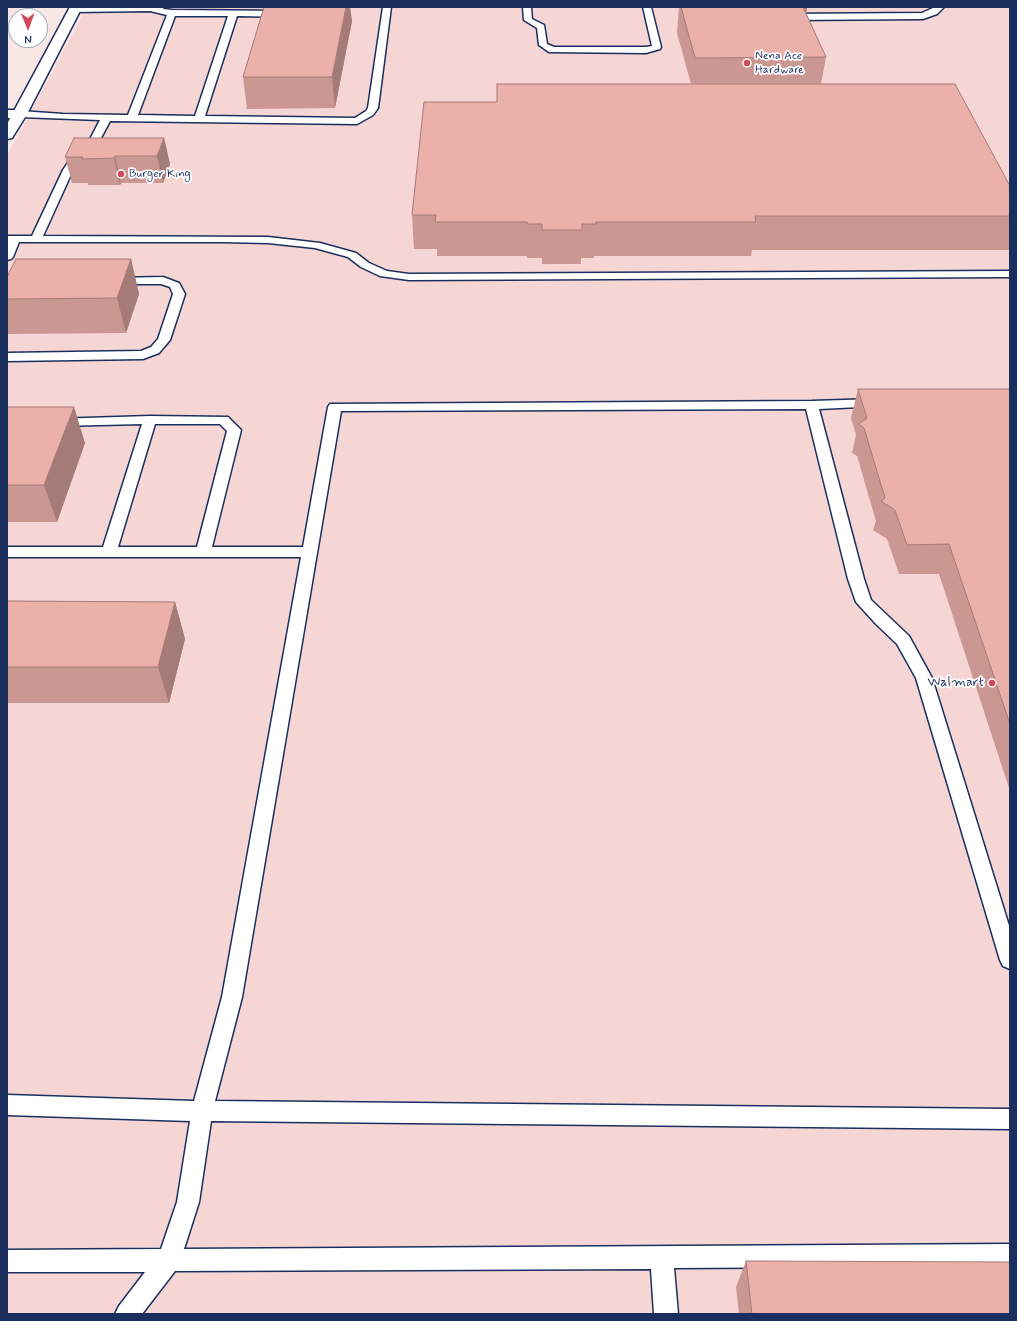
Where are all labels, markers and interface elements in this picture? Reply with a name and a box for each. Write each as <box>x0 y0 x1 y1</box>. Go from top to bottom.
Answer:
north arrow <box>8 8 48 48</box>
text: N <box>24 32 32 46</box>
place label: Nena Ace Hardware <box>755 49 804 77</box>
marker: Nena Ace Hardware <box>742 58 752 68</box>
place label: Burger King <box>129 167 191 181</box>
marker: Burger King <box>116 169 126 179</box>
place label: Walmart <box>928 675 984 691</box>
marker: Walmart <box>987 678 997 688</box>

